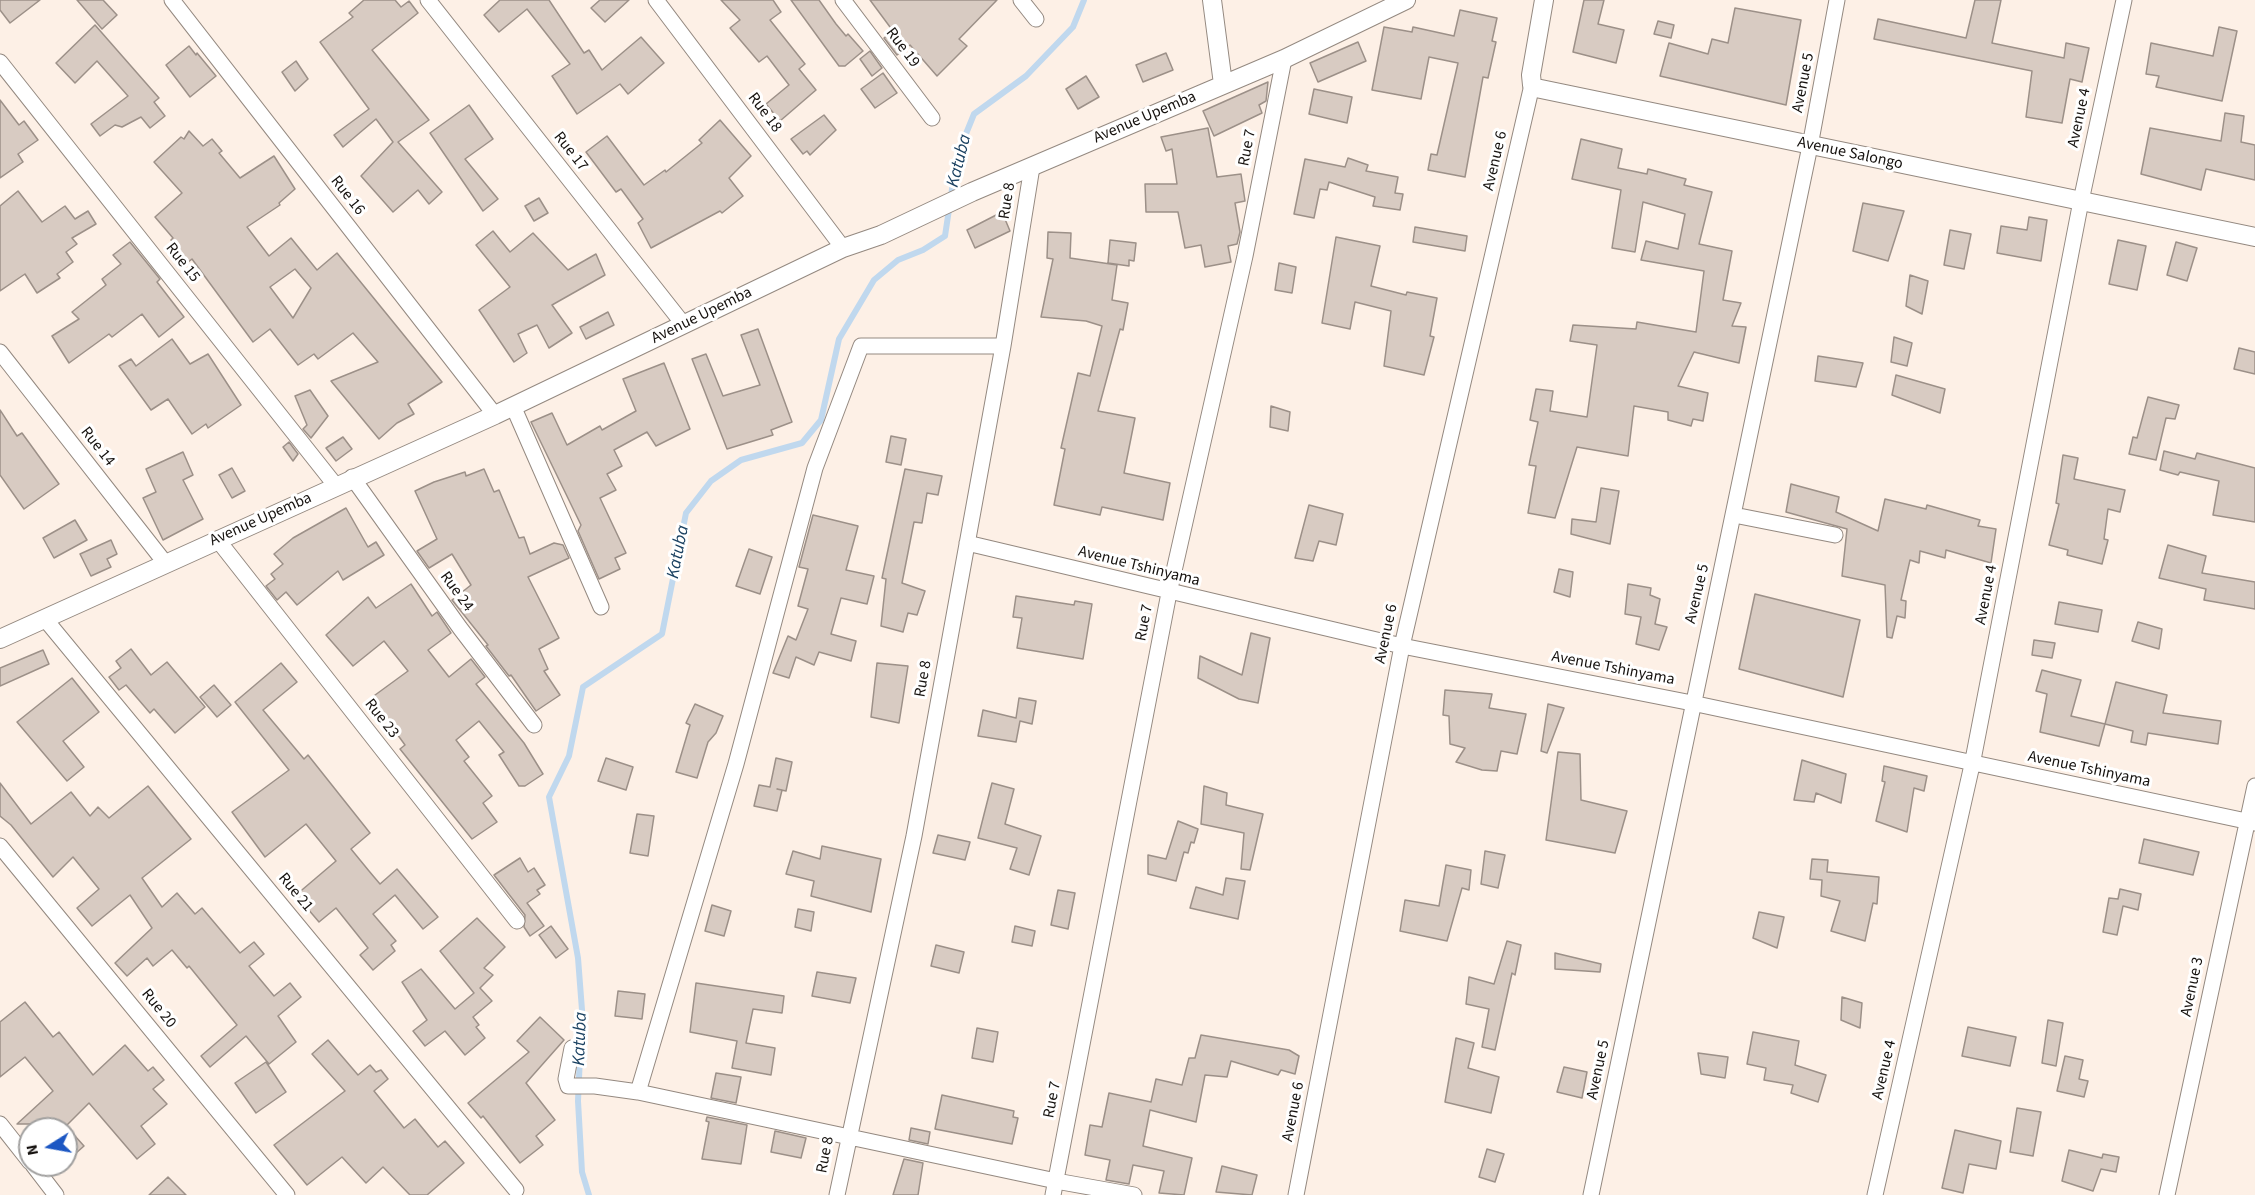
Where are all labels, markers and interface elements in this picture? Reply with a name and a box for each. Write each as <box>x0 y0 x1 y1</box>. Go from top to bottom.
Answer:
street label: Rue 19 <box>881 24 923 72</box>
street label: Avenue 5 <box>1789 51 1819 115</box>
street label: Avenue 4 <box>2064 86 2096 150</box>
street label: Avenue Upemba <box>1091 88 1199 148</box>
street label: Rue 18 <box>743 89 785 137</box>
street label: Rue 17 <box>549 128 591 176</box>
street label: Rue 7 <box>1235 128 1261 168</box>
street label: Avenue 6 <box>1480 129 1512 193</box>
water label: Katuba <box>943 132 977 190</box>
street label: Avenue Salongo <box>1796 133 1904 175</box>
street label: Rue 16 <box>326 172 368 220</box>
street label: Rue 8 <box>996 181 1020 221</box>
street label: Rue 15 <box>161 239 203 287</box>
street label: Avenue Upemba <box>649 283 755 349</box>
street label: Rue 14 <box>76 423 118 471</box>
street label: Avenue Upemba <box>207 489 315 551</box>
water label: Katuba <box>663 524 695 580</box>
street label: Avenue Tshinyama <box>1076 543 1202 591</box>
street label: Avenue 5 <box>1682 562 1714 626</box>
street label: Avenue 4 <box>1972 563 2002 627</box>
street label: Rue 24 <box>435 568 477 616</box>
street label: Avenue 6 <box>1371 602 1403 666</box>
street label: Rue 7 <box>1132 603 1158 643</box>
street label: Avenue Tshinyama <box>1550 648 1676 690</box>
street label: Rue 8 <box>911 659 937 699</box>
street label: Rue 23 <box>360 695 402 743</box>
street label: Avenue Tshinyama <box>2026 748 2152 792</box>
street label: Rue 21 <box>273 870 317 916</box>
street label: Avenue 3 <box>2177 955 2209 1019</box>
street label: Rue 20 <box>136 986 180 1032</box>
water label: Katuba <box>569 1012 593 1066</box>
street label: Avenue 5 <box>1583 1038 1615 1102</box>
street label: Avenue 4 <box>1869 1038 1901 1102</box>
street label: Rue 7 <box>1040 1080 1066 1120</box>
street label: Avenue 6 <box>1279 1080 1309 1144</box>
north arrow <box>18 1117 78 1177</box>
street label: Rue 8 <box>813 1135 839 1175</box>
text: N <box>20 1143 44 1157</box>

